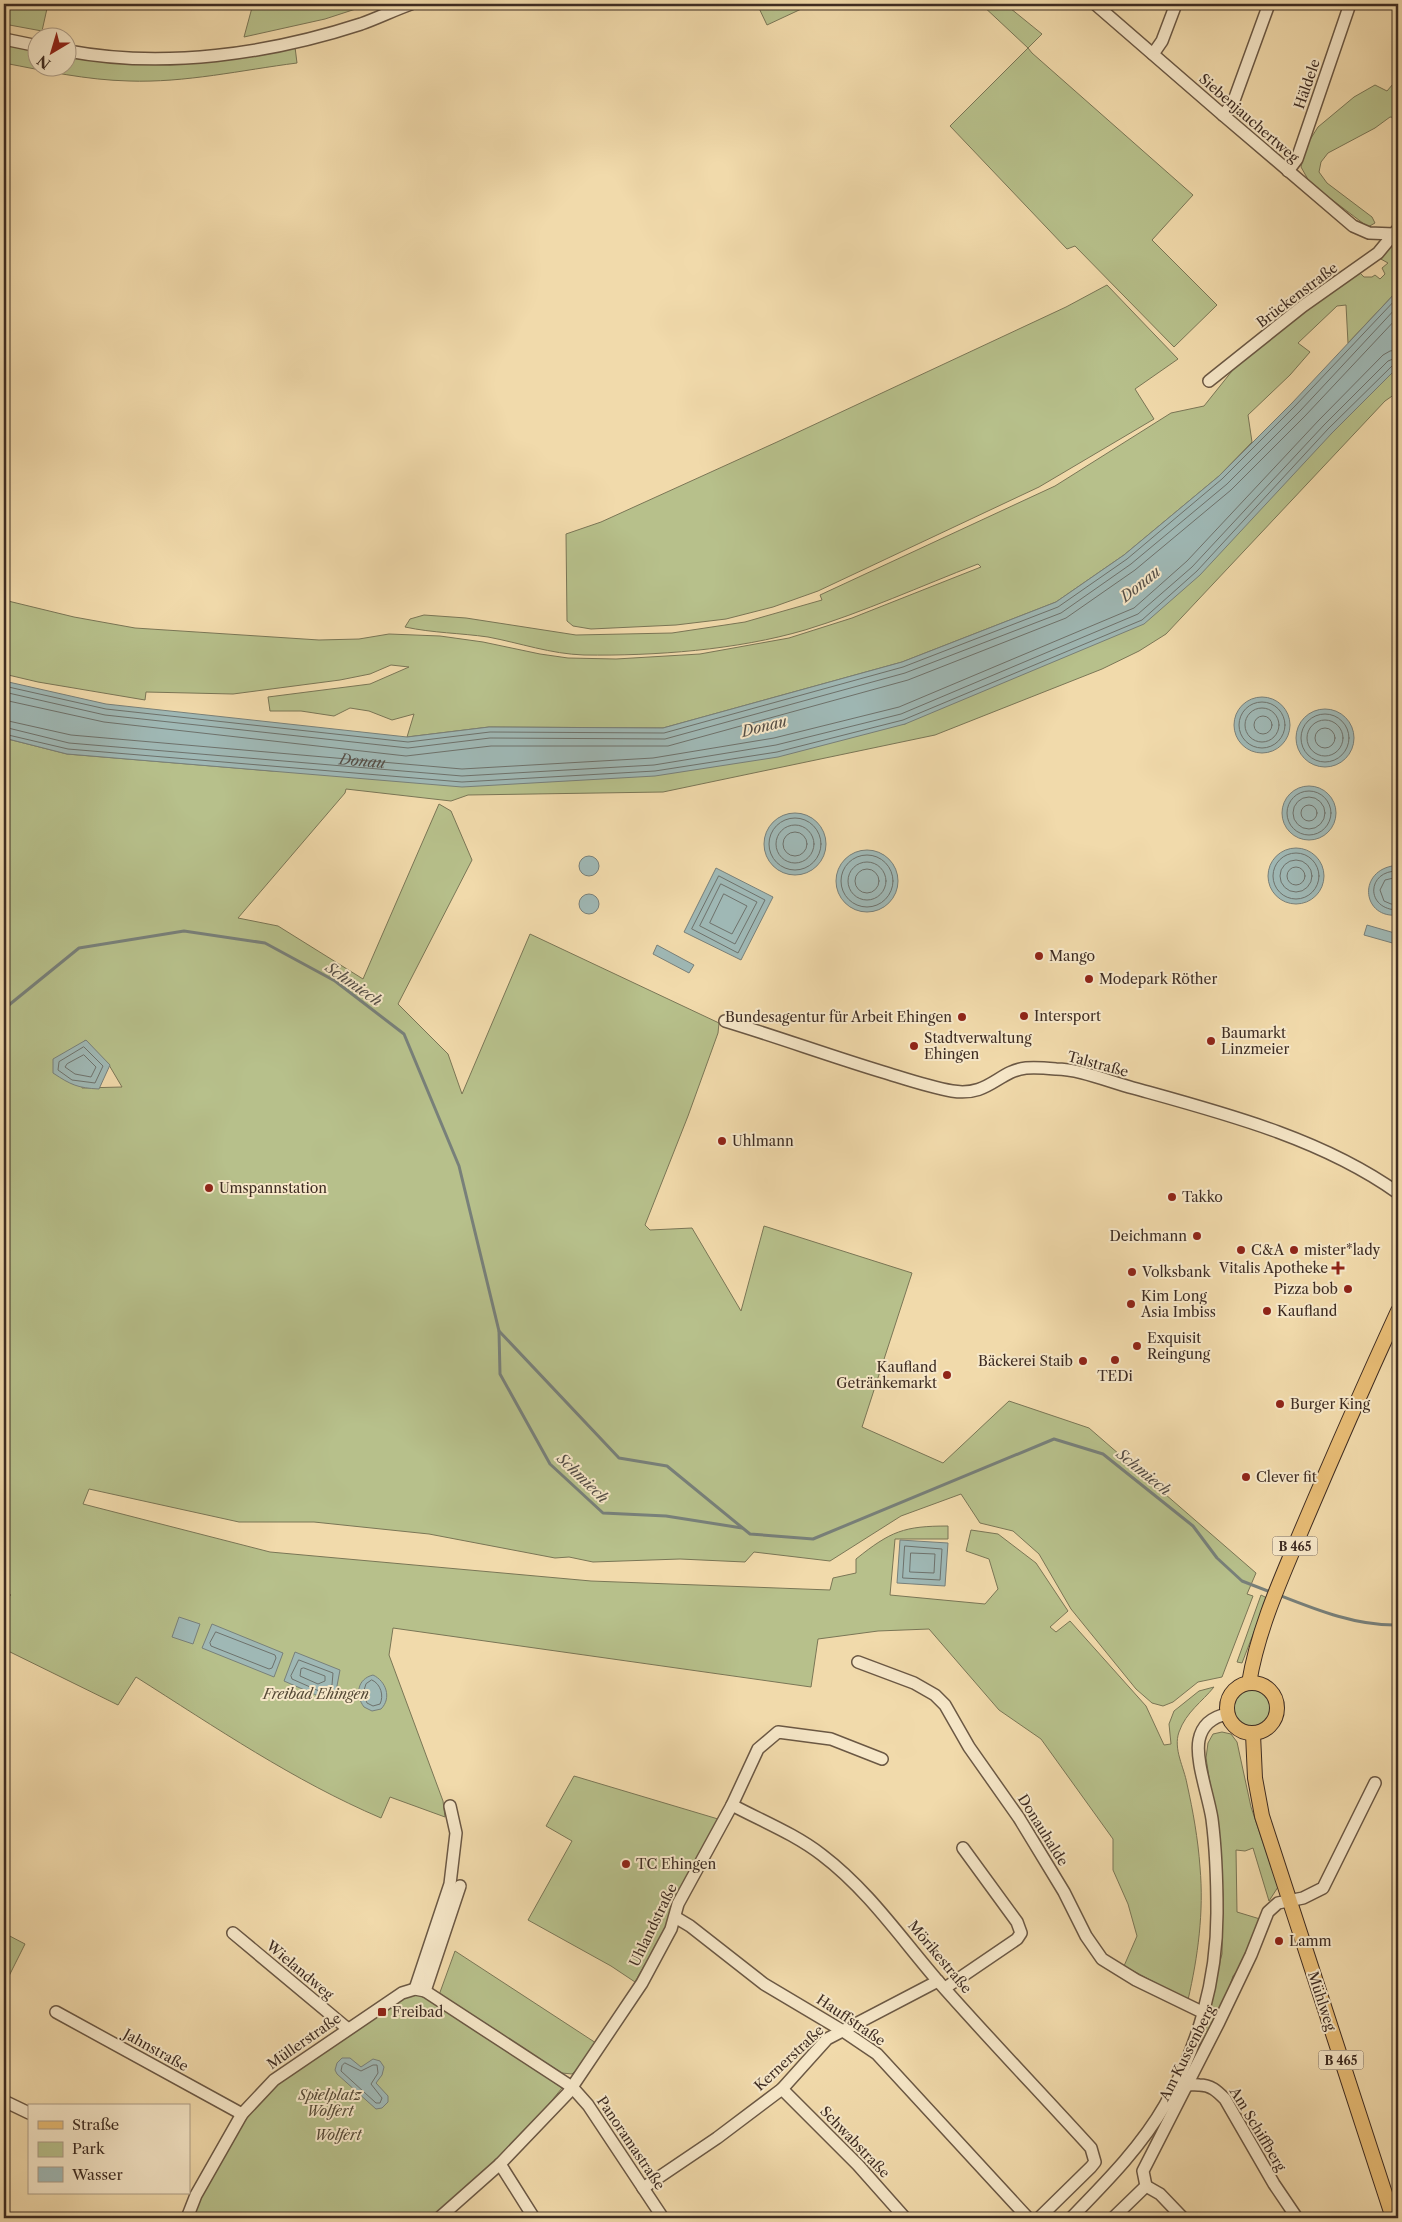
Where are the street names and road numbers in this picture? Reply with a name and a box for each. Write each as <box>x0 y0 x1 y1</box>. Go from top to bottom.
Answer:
street label: Häldele <box>1290 56 1324 111</box>
street label: Siebenjauchertweg <box>1195 70 1303 167</box>
street label: Brückenstraße <box>1253 258 1341 331</box>
street label: Talstraße <box>1066 1047 1131 1081</box>
road number: B 465 <box>1272 1536 1318 1555</box>
street label: Donauhalde <box>1014 1791 1072 1869</box>
street label: Uhlandstraße <box>625 1880 681 1969</box>
street label: Mörikestraße <box>904 1917 976 1997</box>
street label: Wielandweg <box>262 1936 338 2004</box>
street label: Mühlweg <box>1304 1969 1340 2034</box>
street label: Hauffstraße <box>813 1990 889 2050</box>
street label: Am Kussenberg <box>1155 2002 1219 2105</box>
street label: Müllerstraße <box>264 2009 345 2073</box>
street label: Kernerstraße <box>750 2021 828 2095</box>
street label: Jahnstraße <box>119 2024 192 2075</box>
road number: B 465 <box>1318 2050 1364 2070</box>
street label: Am Schiffberg <box>1225 2083 1290 2175</box>
street label: Panoramastraße <box>593 2093 669 2193</box>
street label: Schwabstraße <box>816 2102 894 2182</box>

